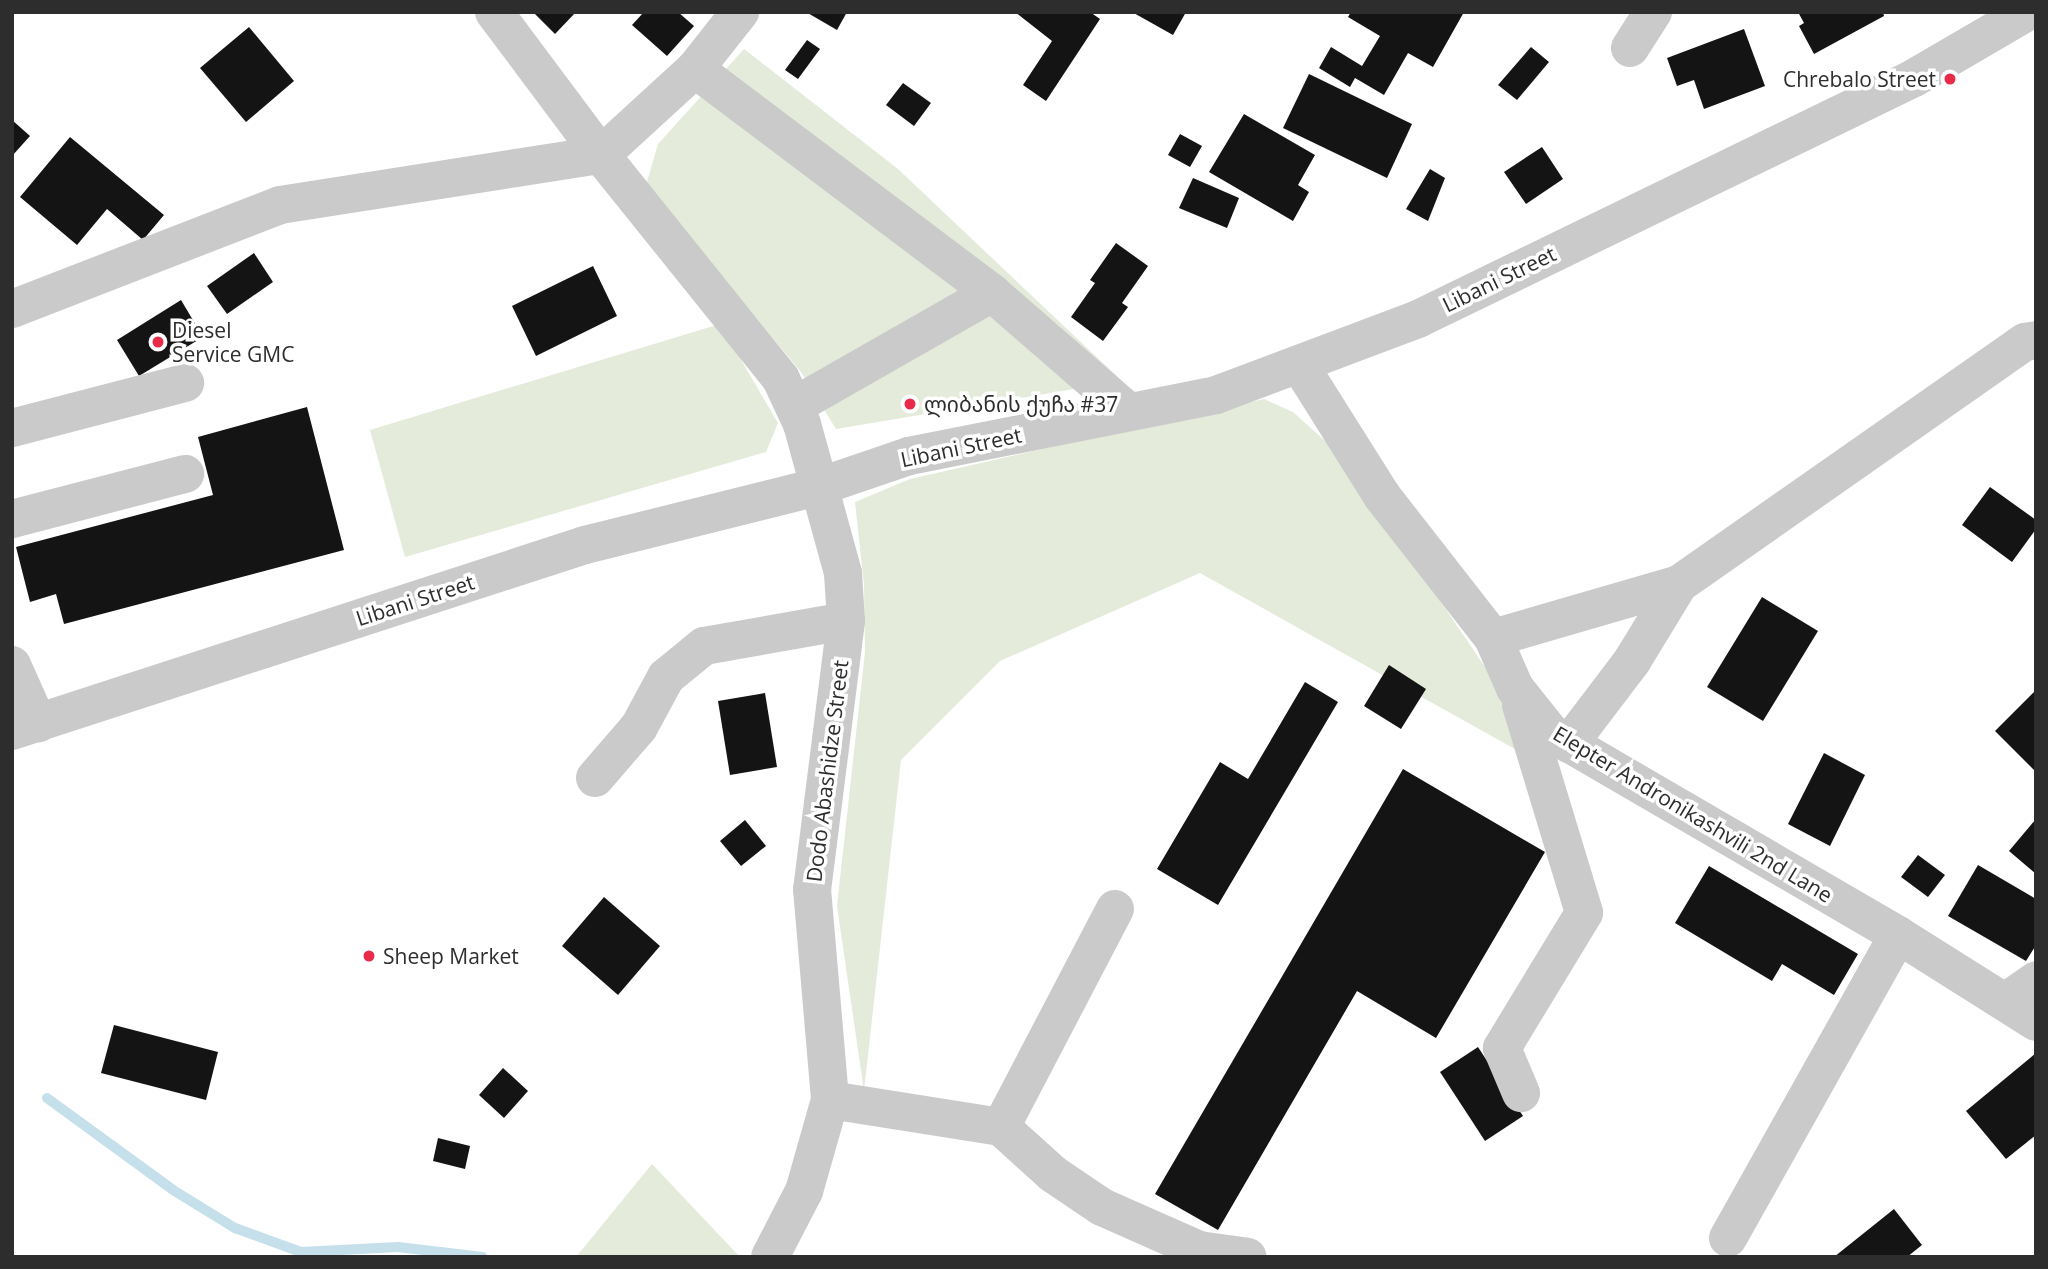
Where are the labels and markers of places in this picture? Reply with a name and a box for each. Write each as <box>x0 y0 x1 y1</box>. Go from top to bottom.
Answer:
place label: Chrebalo Street <box>1783 66 1936 92</box>
marker: Chrebalo Street <box>1942 71 1958 87</box>
place label: Diesel Service GMC <box>172 317 294 367</box>
marker: Diesel Service GMC <box>150 334 166 350</box>
place label: ლიბანის ქუჩა #37 <box>924 391 1118 417</box>
marker: ლიბანის ქუჩა #37 <box>902 396 918 412</box>
place label: Sheep Market <box>383 943 519 969</box>
marker: Sheep Market <box>361 948 377 964</box>

